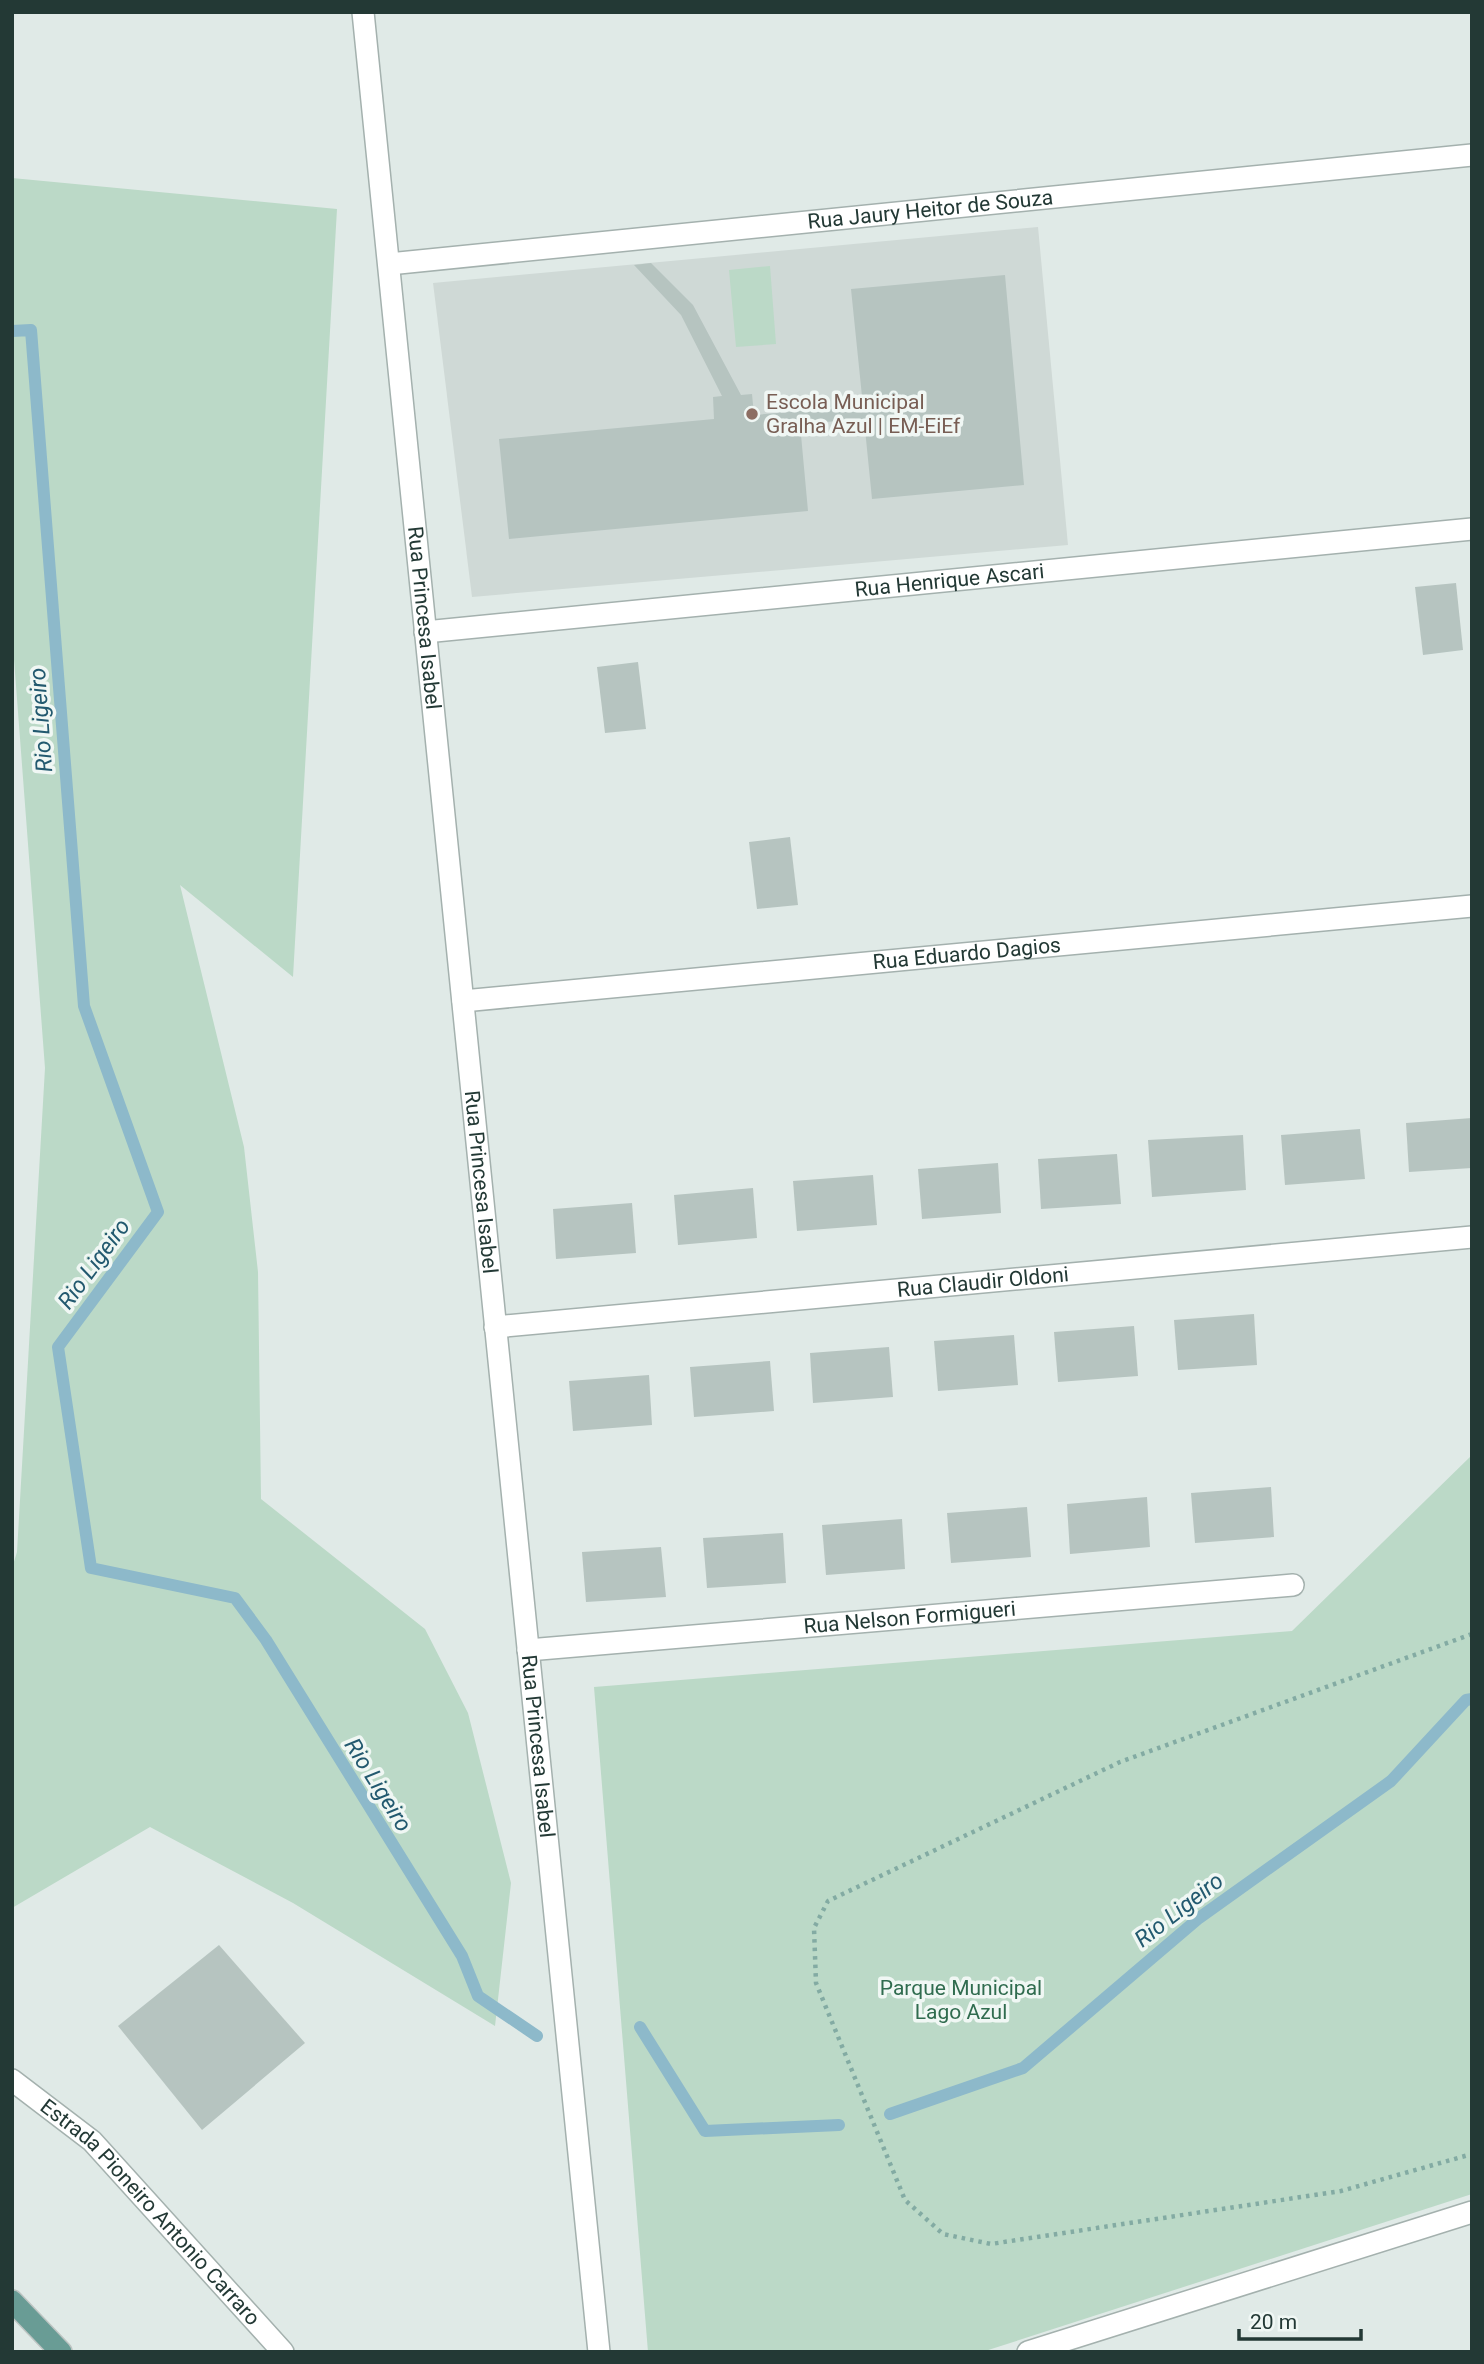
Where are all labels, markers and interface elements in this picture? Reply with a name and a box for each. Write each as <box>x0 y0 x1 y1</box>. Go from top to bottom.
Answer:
street label: Rua Jaury Heitor de Souza <box>806 185 1054 234</box>
place label: Escola Municipal Gralha Azul | EM-EiEf <box>766 390 961 438</box>
marker: Escola Municipal Gralha Azul | EM-EiEf <box>744 406 760 422</box>
street label: Rua Princesa Isabel <box>403 525 445 711</box>
street label: Rua Henrique Ascari <box>854 559 1045 602</box>
water label: Rio Ligeiro <box>24 667 58 773</box>
street label: Rua Eduardo Dagios <box>872 933 1062 974</box>
street label: Rua Princesa Isabel <box>460 1089 502 1275</box>
water label: Rio Ligeiro <box>52 1214 136 1314</box>
street label: Rua Claudir Oldoni <box>896 1262 1070 1302</box>
street label: Rua Nelson Formigueri <box>803 1597 1017 1639</box>
street label: Rua Princesa Isabel <box>517 1653 559 1839</box>
water label: Rio Ligeiro <box>339 1733 417 1837</box>
water label: Rio Ligeiro <box>1129 1867 1229 1953</box>
park label: Parque Municipal Lago Azul <box>880 1976 1042 2024</box>
street label: Estrada Pioneiro Antonio Carraro <box>36 2094 265 2330</box>
scale bar <box>1239 2298 1362 2342</box>
text: 20 m <box>1250 2310 1297 2334</box>

